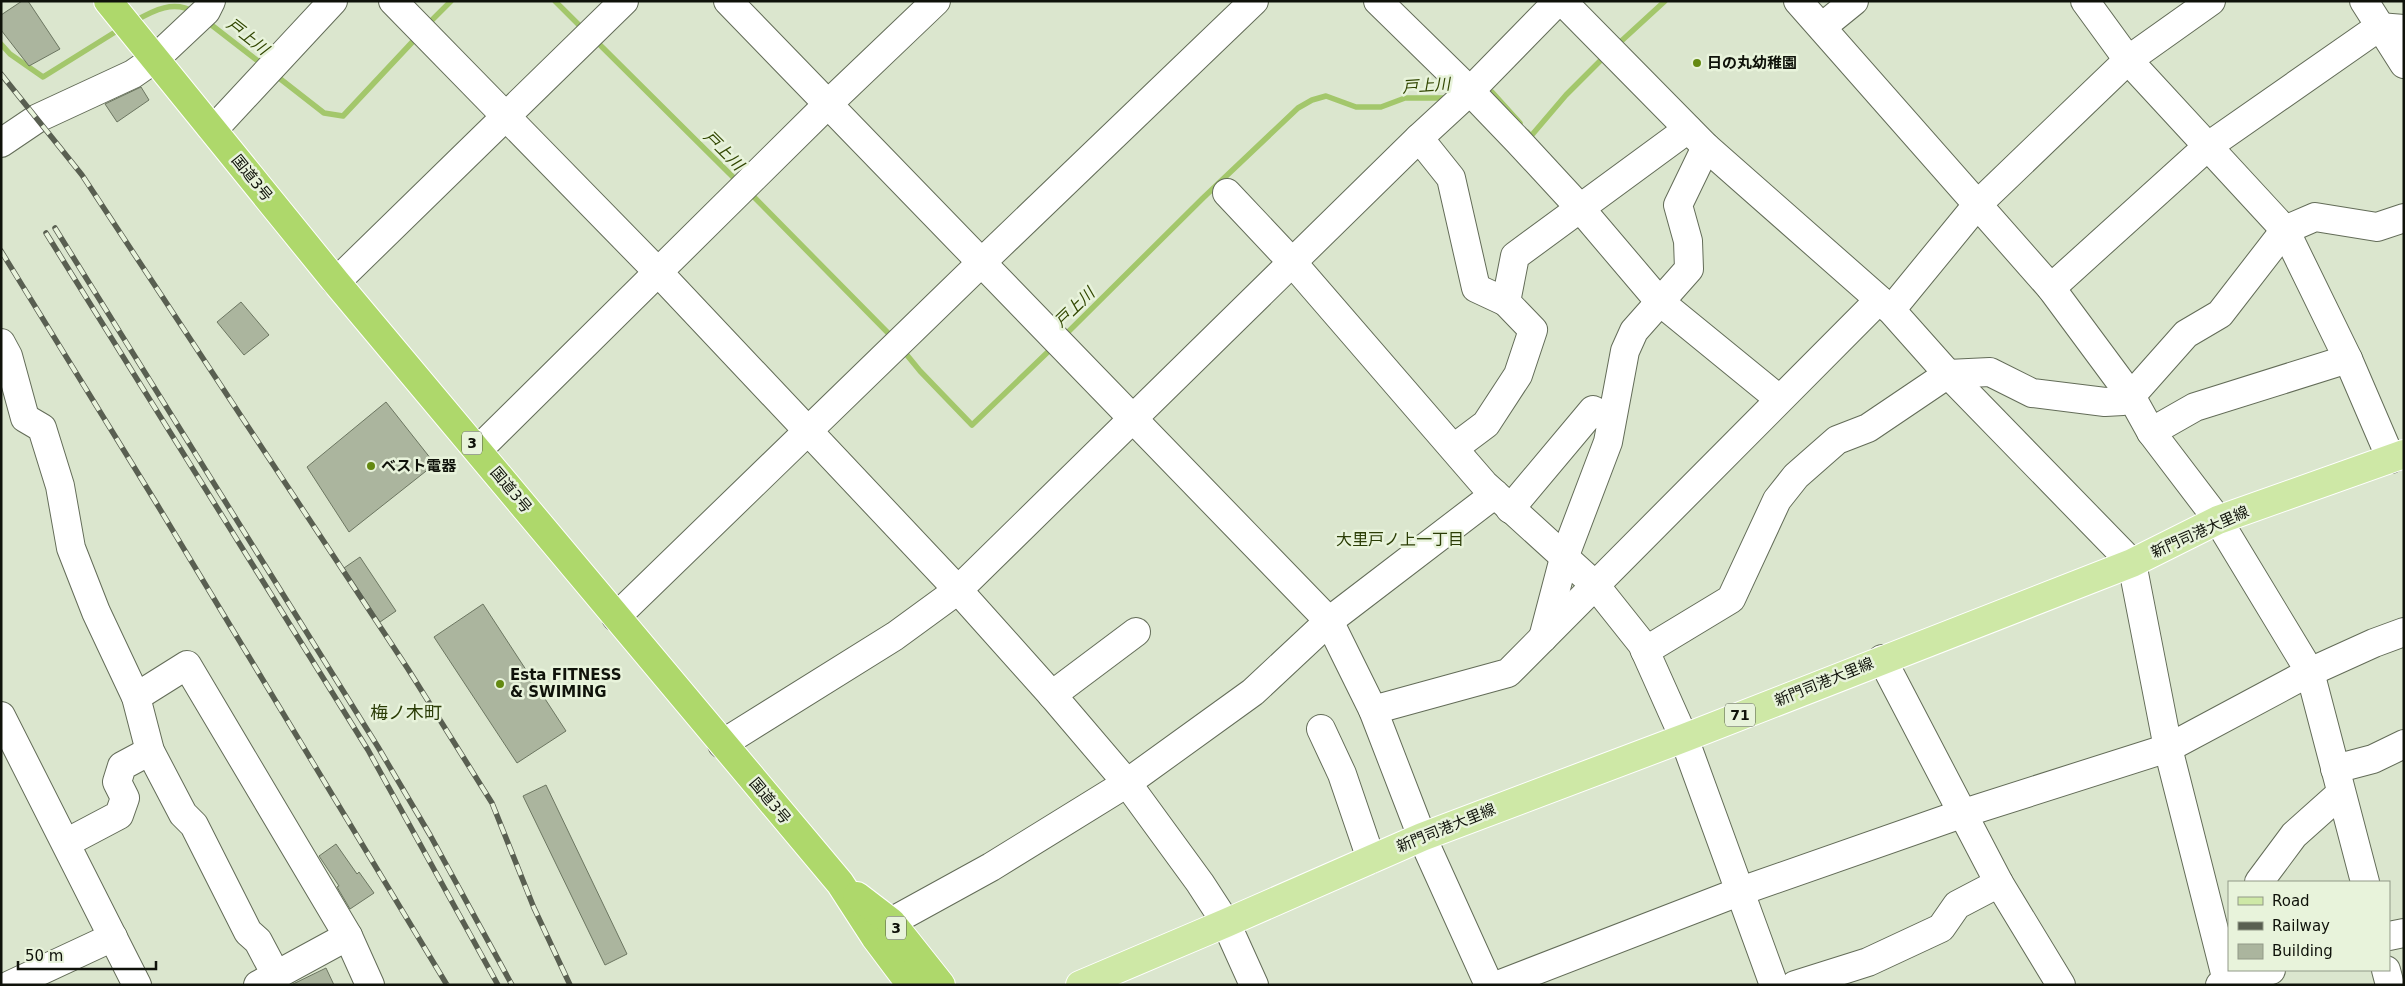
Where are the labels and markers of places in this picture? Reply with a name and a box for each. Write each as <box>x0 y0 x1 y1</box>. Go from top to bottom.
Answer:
place label: 日の丸幼稚園 <box>1707 54 1797 72</box>
marker: 日の丸幼稚園 <box>1691 57 1703 69</box>
place label: ベスト電器 <box>381 457 457 475</box>
marker: ベスト電器 <box>365 460 377 472</box>
place label: Esta FITNESS & SWIMING <box>510 666 621 701</box>
marker: Esta FITNESS & SWIMING <box>494 678 506 690</box>

